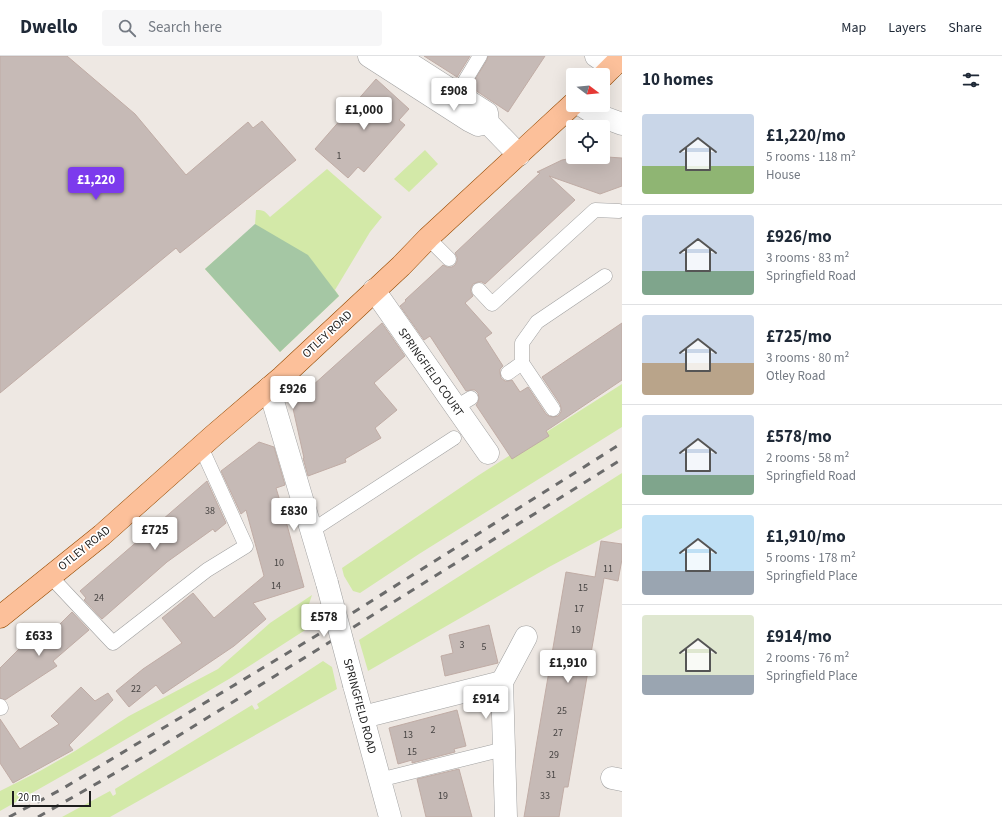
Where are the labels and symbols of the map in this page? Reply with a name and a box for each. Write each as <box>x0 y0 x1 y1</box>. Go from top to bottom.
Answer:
north arrow <box>566 68 610 112</box>
pin: £908 <box>430 78 478 112</box>
pin: £1,000 <box>331 97 397 131</box>
house number: 1 <box>337 149 342 163</box>
pin: £1,220 <box>63 167 129 201</box>
street label: OTLEY ROAD <box>299 307 356 362</box>
street label: SPRINGFIELD COURT <box>394 325 468 421</box>
pin: £926 <box>269 376 317 410</box>
pin: £830 <box>270 498 318 532</box>
house number: 38 <box>205 504 215 518</box>
pin: £725 <box>131 517 179 551</box>
street label: OTLEY ROAD <box>54 522 114 575</box>
house number: 10 <box>274 556 284 570</box>
house number: 11 <box>603 562 613 576</box>
house number: 14 <box>271 579 281 593</box>
house number: 15 <box>578 581 588 595</box>
house number: 24 <box>94 591 104 605</box>
house number: 17 <box>574 602 584 616</box>
pin: £578 <box>300 604 348 638</box>
pin: £633 <box>15 623 63 657</box>
house number: 19 <box>571 623 581 637</box>
house number: 3 <box>460 638 465 652</box>
house number: 5 <box>482 640 487 654</box>
pin: £1,910 <box>535 650 601 684</box>
street label: SPRINGFIELD ROAD <box>339 657 380 756</box>
house number: 22 <box>131 682 141 696</box>
pin: £914 <box>462 686 510 720</box>
house number: 25 <box>557 704 567 718</box>
house number: 2 <box>431 723 436 737</box>
house number: 27 <box>553 726 563 740</box>
house number: 13 <box>403 728 413 742</box>
house number: 15 <box>407 745 417 759</box>
house number: 29 <box>549 748 559 762</box>
house number: 31 <box>546 768 556 782</box>
scale bar <box>12 789 91 808</box>
house number: 19 <box>438 789 448 803</box>
house number: 33 <box>540 789 550 803</box>

